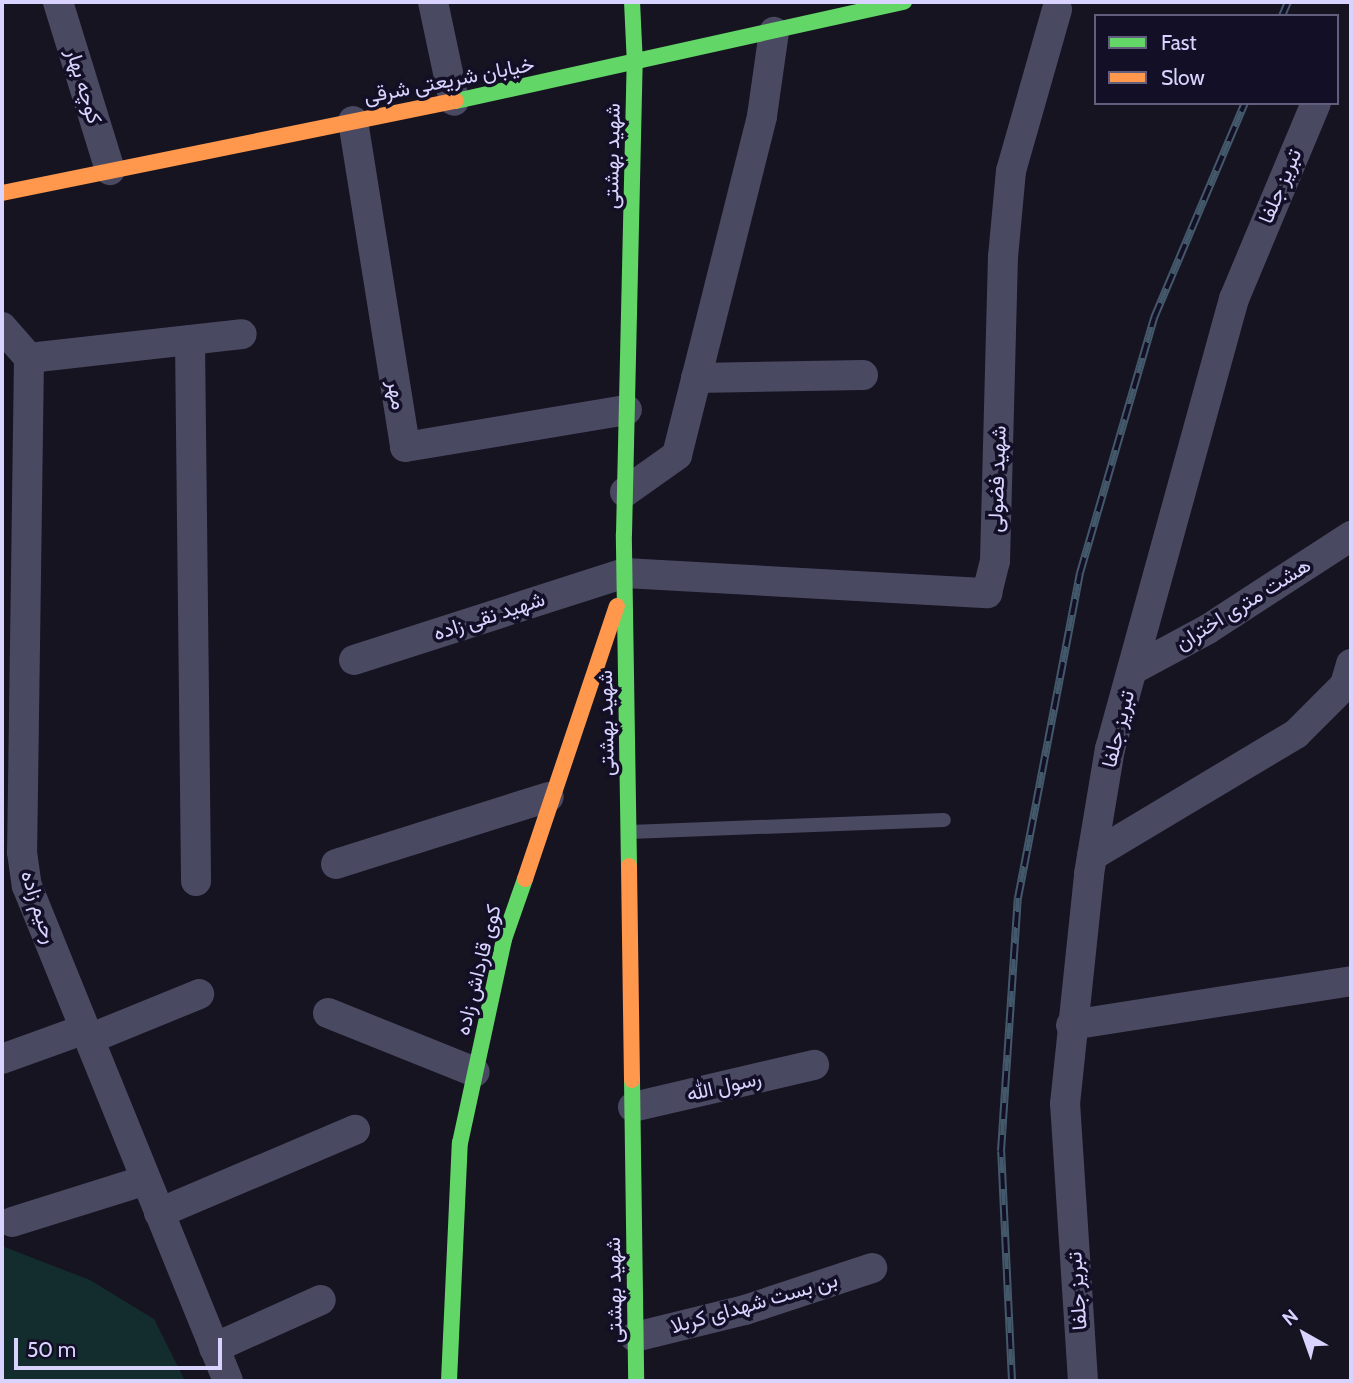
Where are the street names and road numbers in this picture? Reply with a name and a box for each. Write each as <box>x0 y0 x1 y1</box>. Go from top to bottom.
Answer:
street label: کوچه بهار <box>61 45 107 127</box>
street label: خیابان شریعتی شرقی <box>361 51 537 109</box>
street label: شهید بهشتی <box>598 103 626 209</box>
street label: تبریز جلفا <box>1253 145 1307 227</box>
street label: مهر <box>382 378 412 412</box>
street label: شهید فضولی <box>983 425 1011 533</box>
street label: هشت متری اختران <box>1171 552 1315 656</box>
street label: شهید نقی زاده <box>430 586 548 646</box>
street label: شهید بهشتی <box>592 670 620 776</box>
street label: تبریز جلفا <box>1096 688 1140 770</box>
street label: رحیم زاده <box>15 867 63 947</box>
street label: کوی قارداش زاده <box>450 902 506 1038</box>
street label: رسول الله <box>684 1065 764 1107</box>
street label: شهید بهشتی <box>600 1237 628 1343</box>
street label: تبریز جلفا <box>1062 1251 1092 1331</box>
street label: بن بست شهدای کربلا <box>668 1267 840 1339</box>

